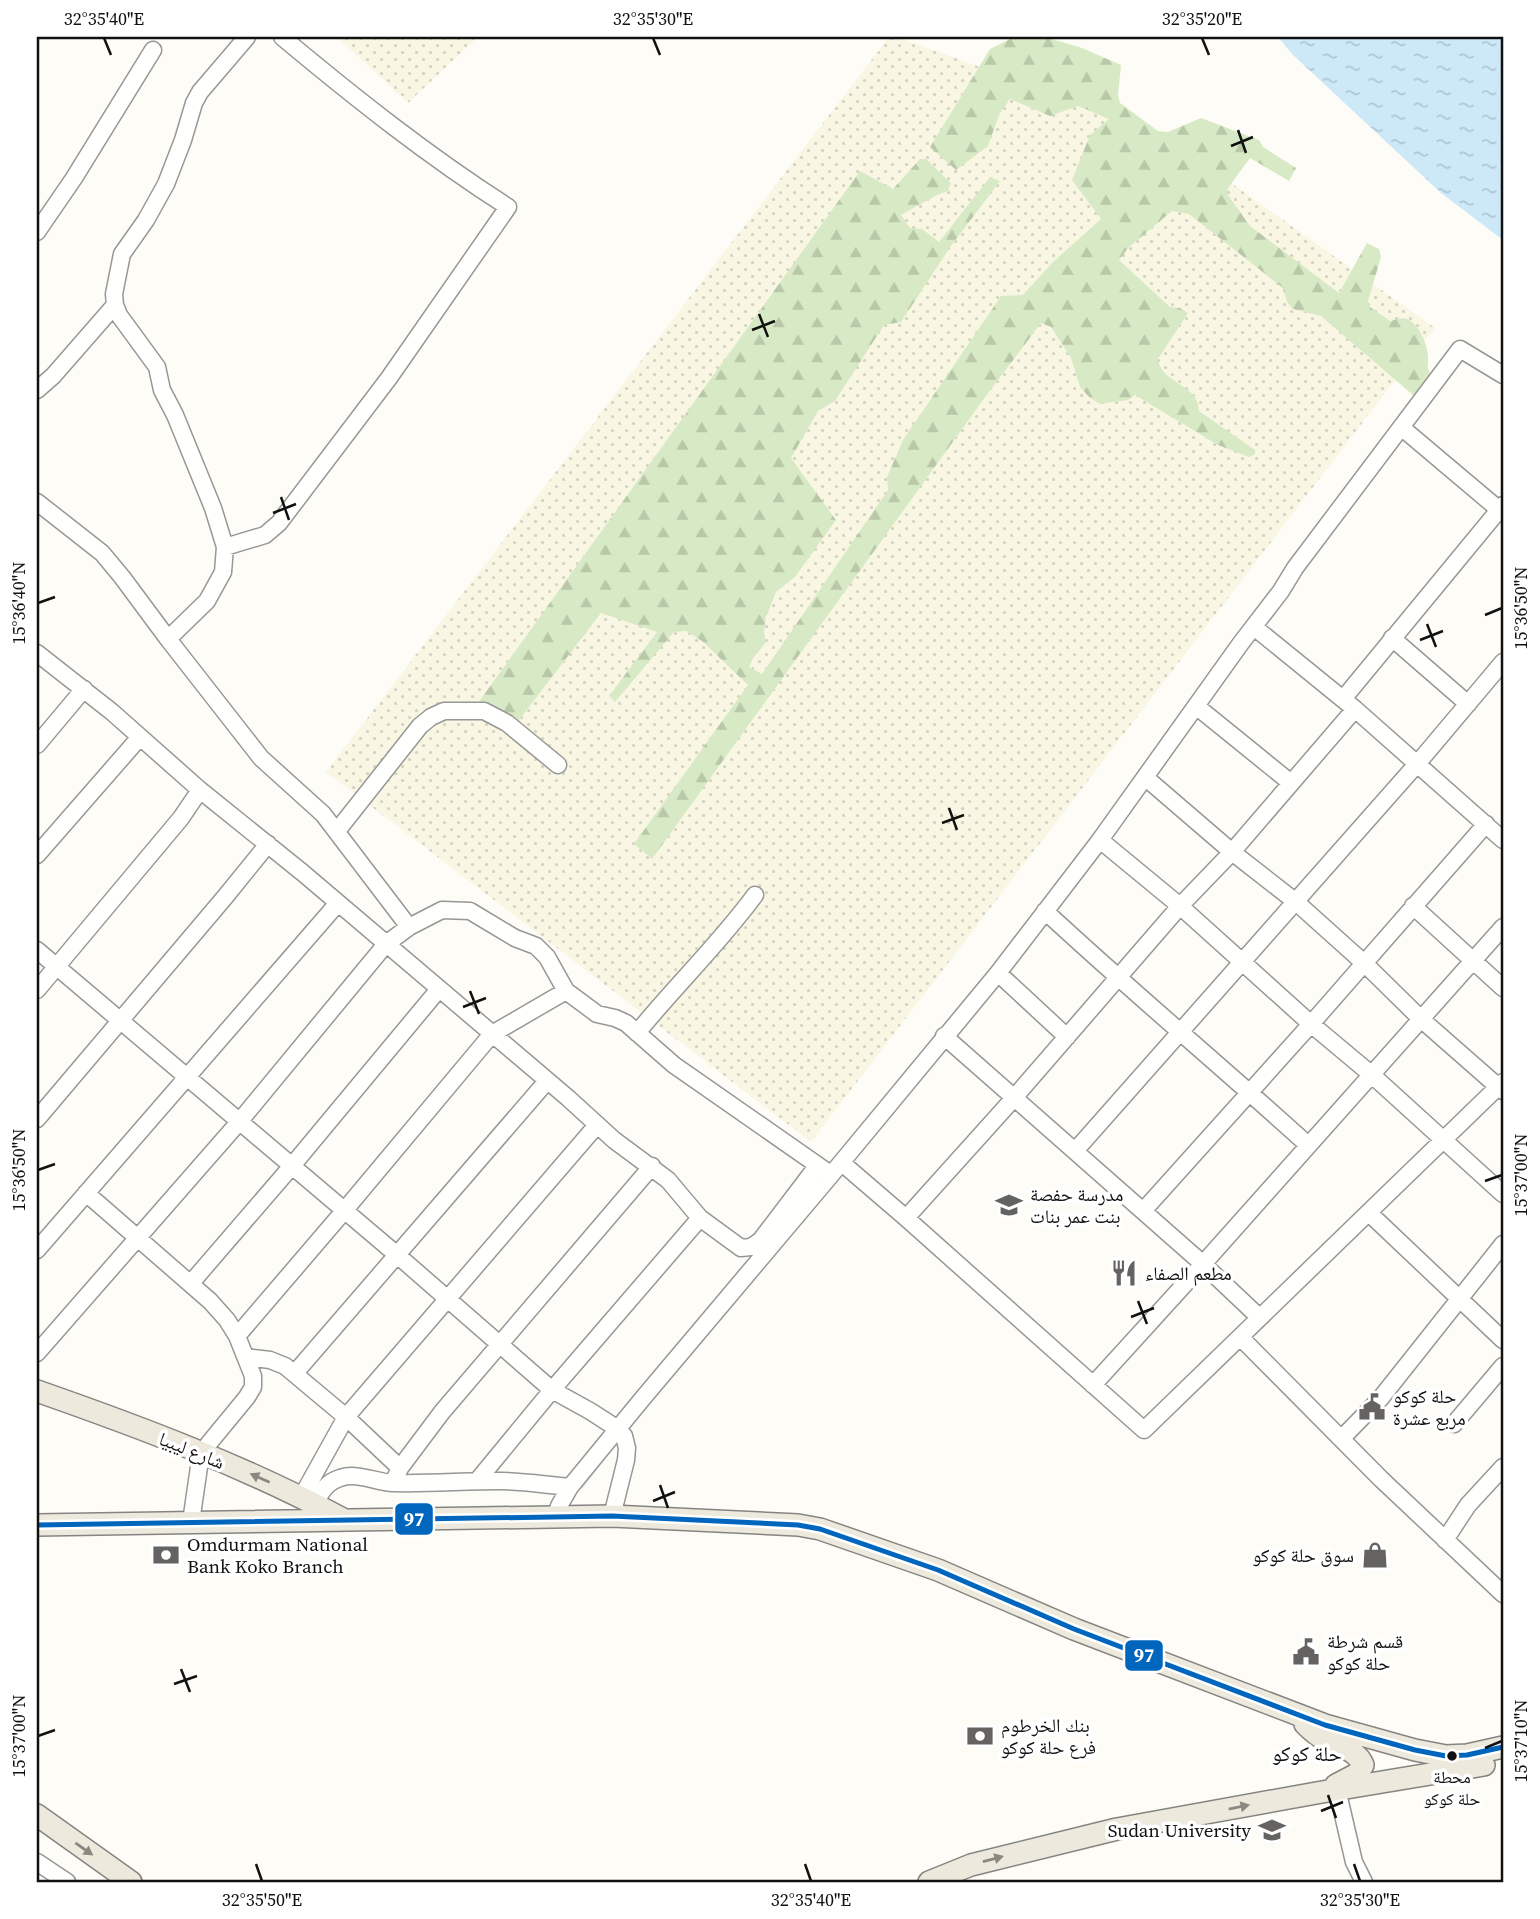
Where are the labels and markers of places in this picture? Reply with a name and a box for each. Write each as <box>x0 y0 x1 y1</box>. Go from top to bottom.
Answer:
place label: مدرسة حفصة بنت عمر بنات <box>1030 1181 1123 1229</box>
school or university icon: مدرسة حفصة بنت عمر بنات <box>994 1190 1024 1220</box>
restaurant icon: مطعم الصفاء <box>1109 1258 1139 1288</box>
place label: مطعم الصفاء <box>1145 1260 1232 1286</box>
place label: حلة كوكو مربع عشرة <box>1393 1383 1466 1431</box>
public building icon: حلة كوكو مربع عشرة <box>1357 1392 1387 1422</box>
place label: Omdurmam National Bank Koko Branch <box>187 1531 368 1579</box>
bank icon: Omdurmam National Bank Koko Branch <box>151 1540 181 1570</box>
shop icon: سوق حلة كوكو <box>1360 1540 1390 1570</box>
place label: سوق حلة كوكو <box>1253 1542 1354 1568</box>
place label: قسم شرطة حلة كوكو <box>1327 1628 1403 1676</box>
public building icon: قسم شرطة حلة كوكو <box>1291 1637 1321 1667</box>
place label: بنك الخرطوم فرع حلة كوكو <box>1001 1712 1096 1760</box>
bank icon: بنك الخرطوم فرع حلة كوكو <box>965 1721 995 1751</box>
marker: محطة حلة كوكو <box>1445 1749 1459 1763</box>
place label: محطة حلة كوكو <box>1424 1765 1481 1811</box>
school or university icon: Sudan University <box>1257 1815 1287 1845</box>
place label: Sudan University <box>1108 1817 1251 1843</box>

